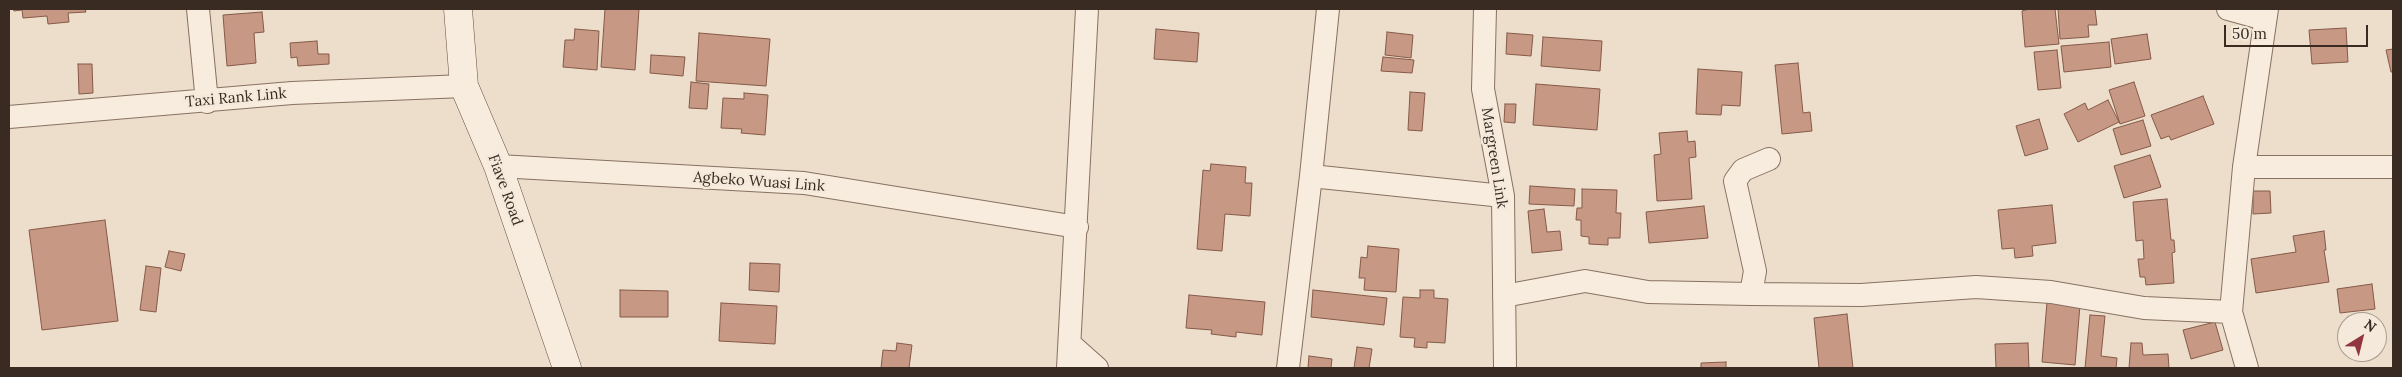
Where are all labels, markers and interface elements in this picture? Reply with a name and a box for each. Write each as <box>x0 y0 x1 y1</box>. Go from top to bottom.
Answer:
scale bar <box>2227 15 2371 47</box>
text: 50 m <box>2232 24 2267 43</box>
street label: Taxi Rank Link <box>185 85 287 111</box>
street label: Margreen Link <box>1477 106 1511 210</box>
street label: Fiave Road <box>484 152 526 228</box>
street label: Agbeko Wuasi Link <box>693 168 825 196</box>
north arrow <box>2337 312 2387 362</box>
text: N <box>2361 315 2380 336</box>

